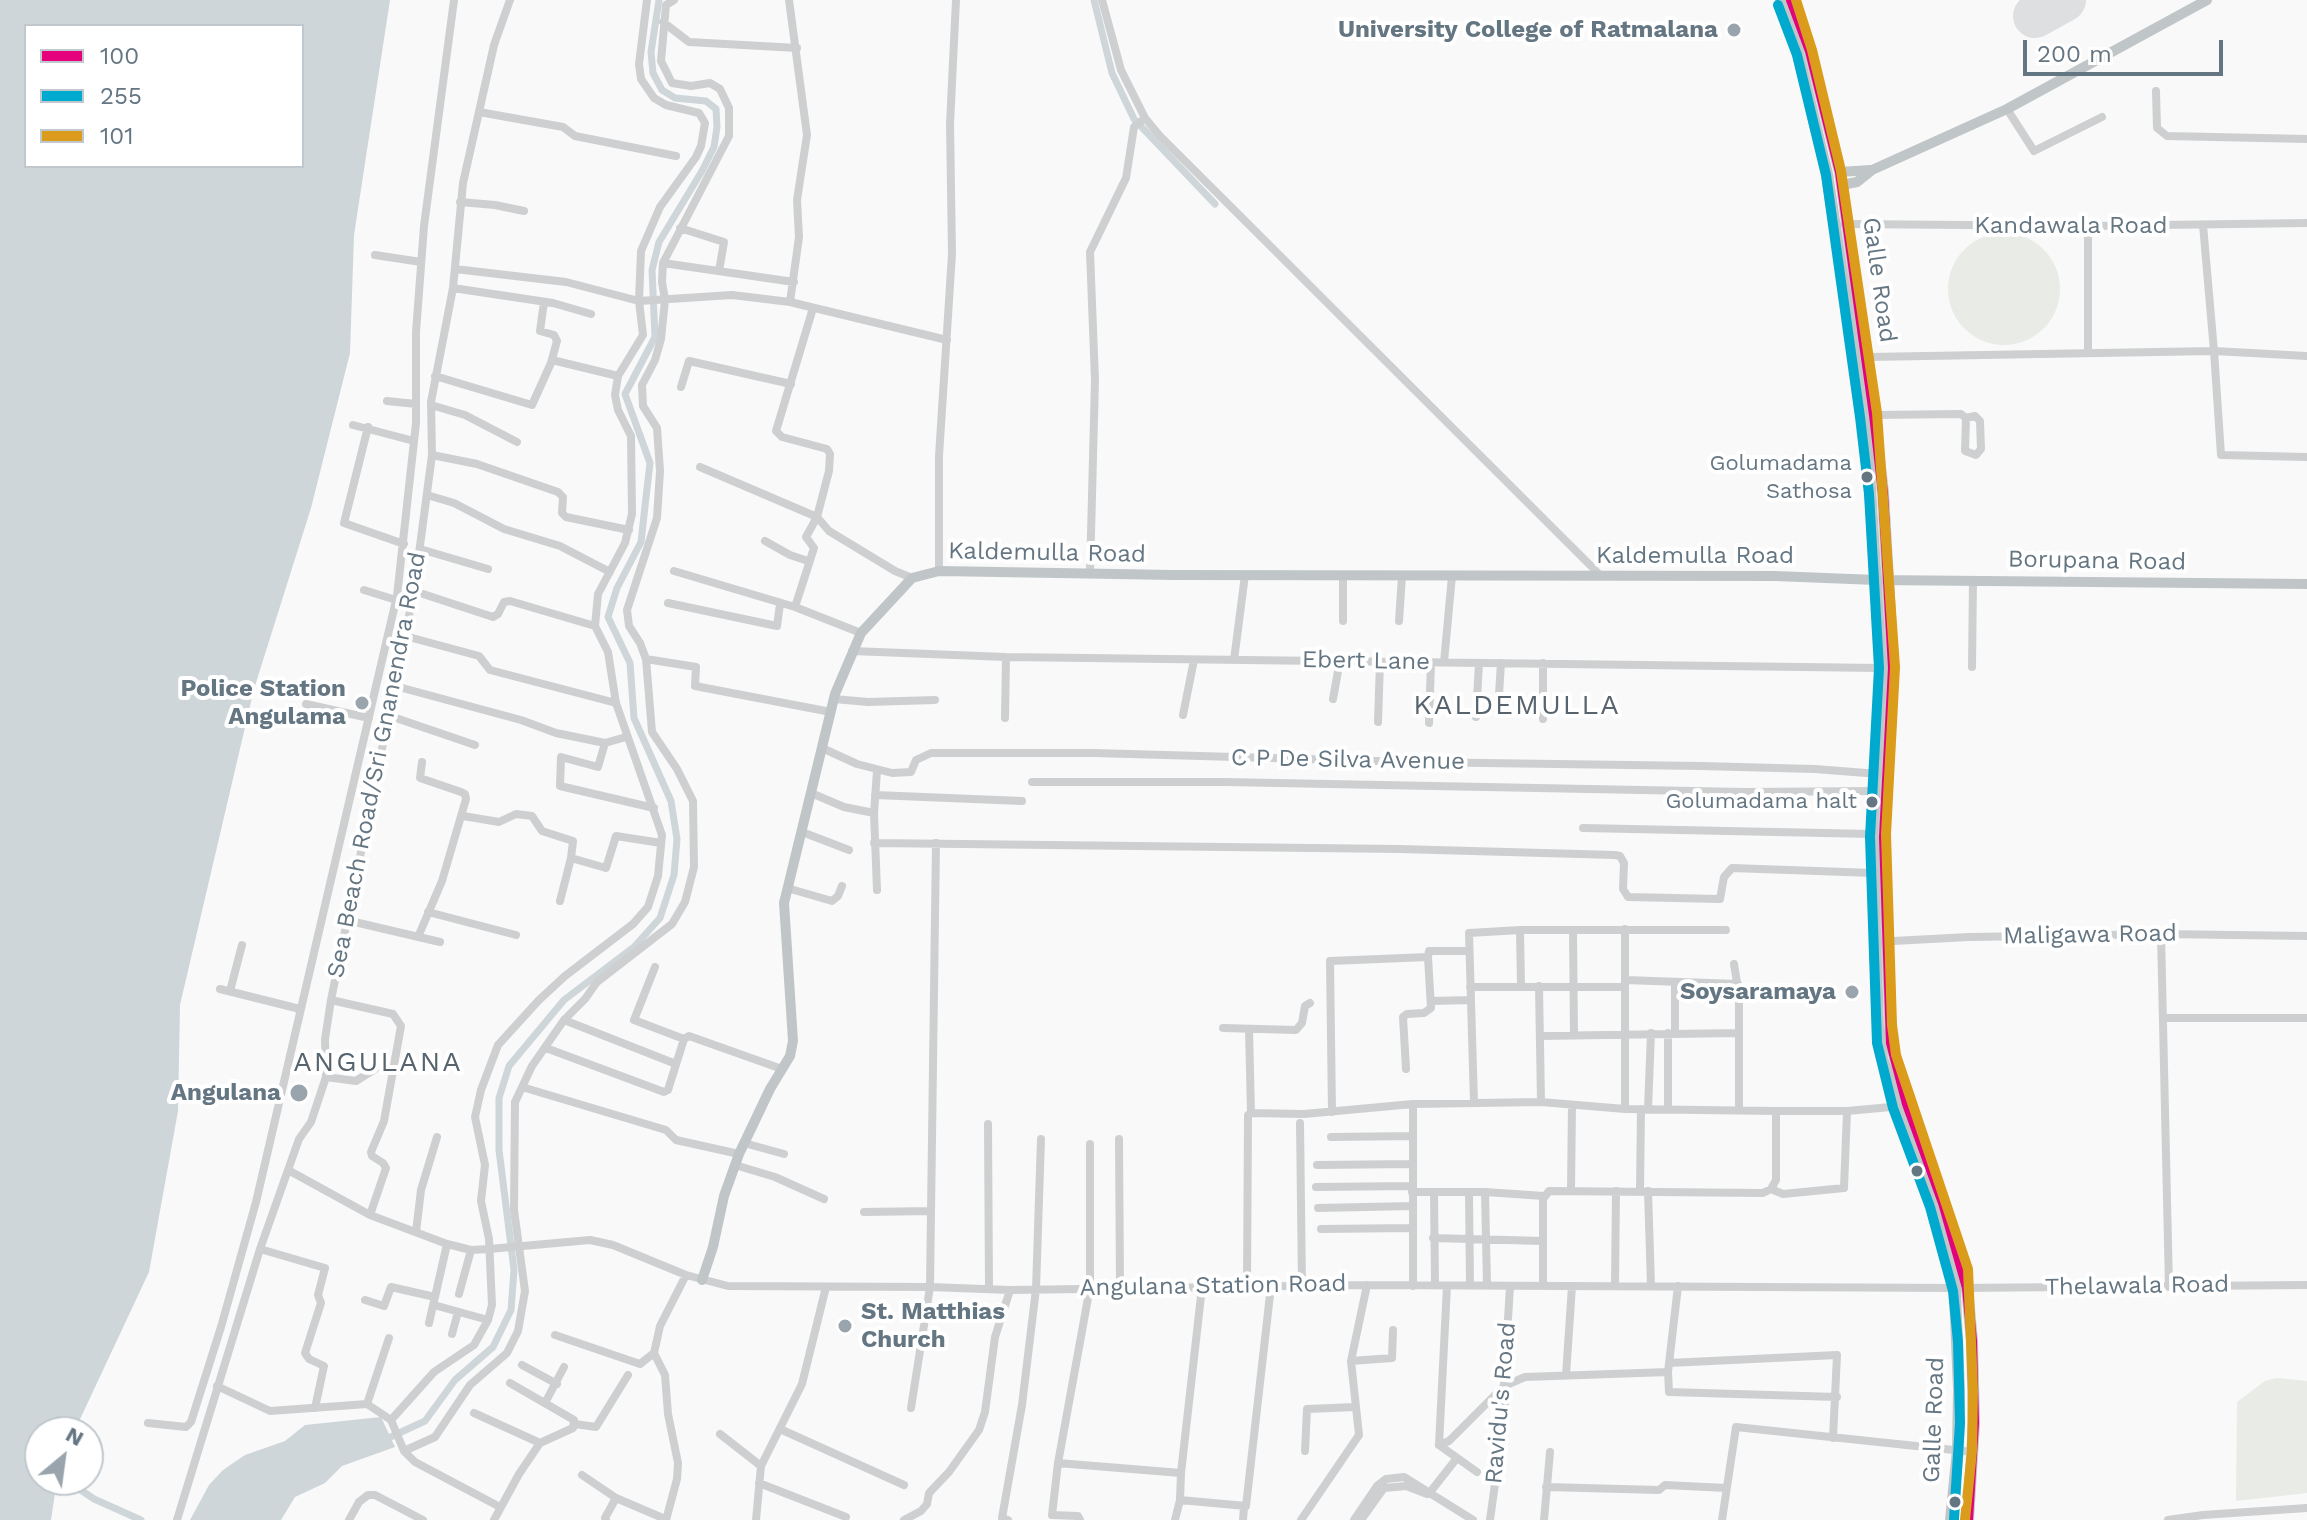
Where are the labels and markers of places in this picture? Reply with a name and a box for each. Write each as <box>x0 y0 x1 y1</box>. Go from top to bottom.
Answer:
place label: University College of Ratmalana <box>1338 16 1718 44</box>
marker: University College of Ratmalana <box>1725 21 1743 39</box>
place label: Golumadama Sathosa <box>1709 451 1852 502</box>
marker: Golumadama Sathosa <box>1859 469 1875 485</box>
place label: Police Station Angulama <box>180 675 346 731</box>
marker: Police Station Angulama <box>353 694 371 712</box>
place label: Golumadama halt <box>1665 789 1857 815</box>
marker: Golumadama halt <box>1864 794 1880 810</box>
place label: Soysaramaya <box>1680 978 1836 1006</box>
marker: Soysaramaya <box>1843 983 1861 1001</box>
place label: Angulana <box>171 1079 281 1107</box>
marker: Angulana <box>288 1082 310 1104</box>
unlabelled marker <box>1909 1163 1925 1179</box>
place label: St. Matthias Church <box>861 1298 1005 1354</box>
marker: St. Matthias Church <box>836 1317 854 1335</box>
unlabelled marker <box>1947 1494 1963 1510</box>

